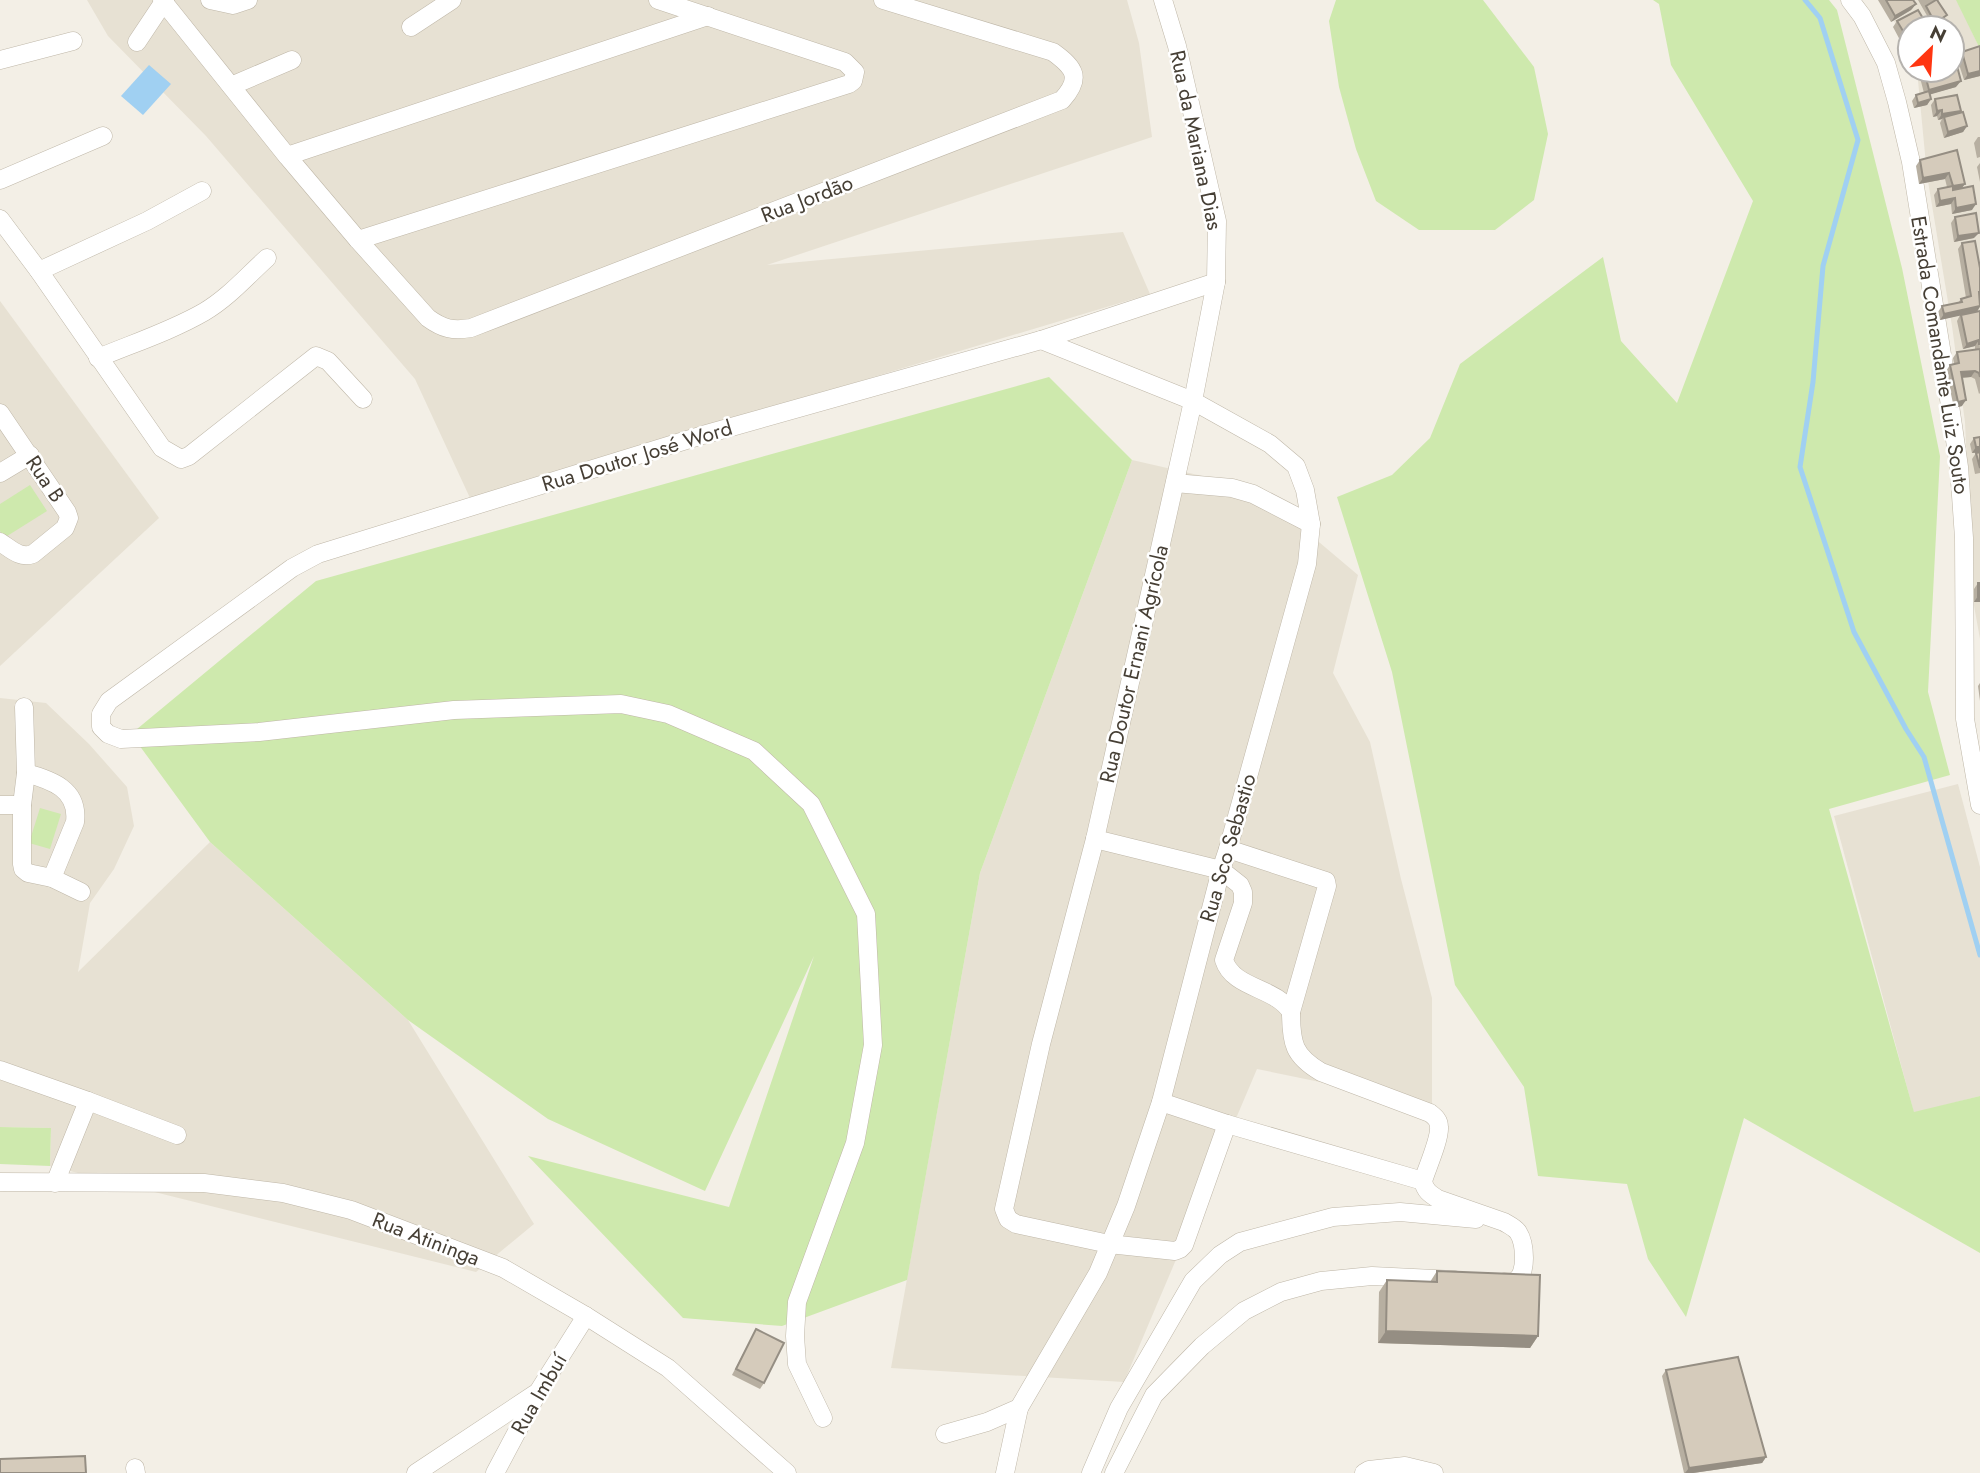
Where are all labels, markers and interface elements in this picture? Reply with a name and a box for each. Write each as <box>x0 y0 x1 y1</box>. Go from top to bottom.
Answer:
north arrow <box>1896 14 1966 84</box>
text: N <box>1925 19 1951 49</box>
street label: Rua da Mariana Dias <box>1162 47 1230 233</box>
street label: Rua Jordão <box>757 168 857 230</box>
street label: Estrada Comandante Luiz Souto <box>1903 214 1977 496</box>
street label: Rua Doutor José Word <box>538 413 736 499</box>
street label: Rua B <box>18 450 72 508</box>
street label: Rua Doutor Ernani Agrícola <box>1092 542 1176 786</box>
street label: Rua Sco Sebastio <box>1192 770 1264 926</box>
street label: Rua Atininga <box>368 1205 484 1273</box>
street label: Rua Imbuí <box>504 1347 575 1440</box>

